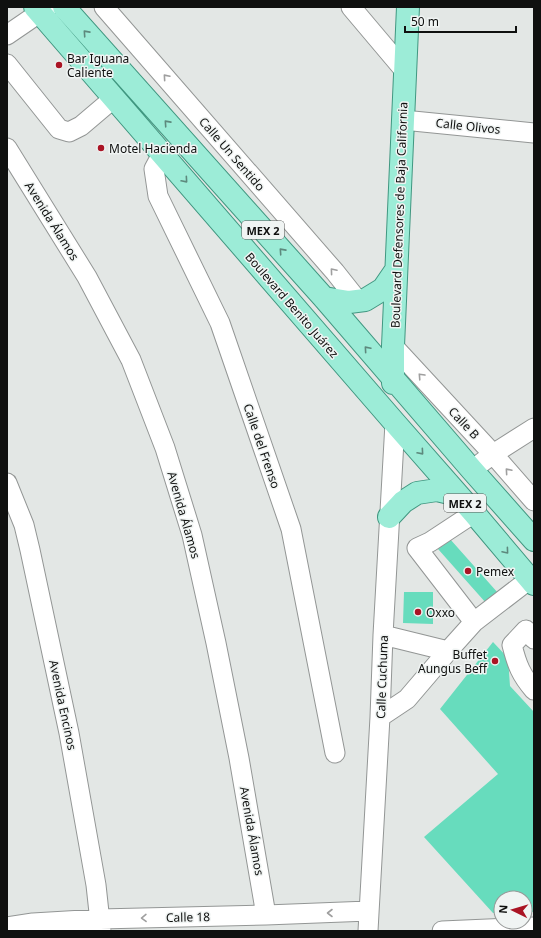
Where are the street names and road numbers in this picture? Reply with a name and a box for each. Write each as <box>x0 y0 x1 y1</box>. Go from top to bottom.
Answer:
street label: Boulevard Defensores de Baja California <box>387 102 411 328</box>
street label: Calle Un Sentido <box>195 114 269 194</box>
street label: Calle Olivos <box>435 114 501 138</box>
street label: Avenida Álamos <box>21 178 83 264</box>
road number: MEX 2 <box>242 221 284 239</box>
street label: Boulevard Benito Juárez <box>242 249 343 362</box>
street label: Calle del Frenso <box>239 401 285 491</box>
street label: Calle B <box>445 403 483 443</box>
street label: Avenida Álamos <box>163 469 205 561</box>
road number: MEX 2 <box>444 494 486 512</box>
street label: Calle Cuchuma <box>372 635 392 719</box>
street label: Avenida Encinos <box>45 658 81 752</box>
street label: Avenida Álamos <box>236 785 268 877</box>
street label: Calle 18 <box>166 908 210 926</box>

